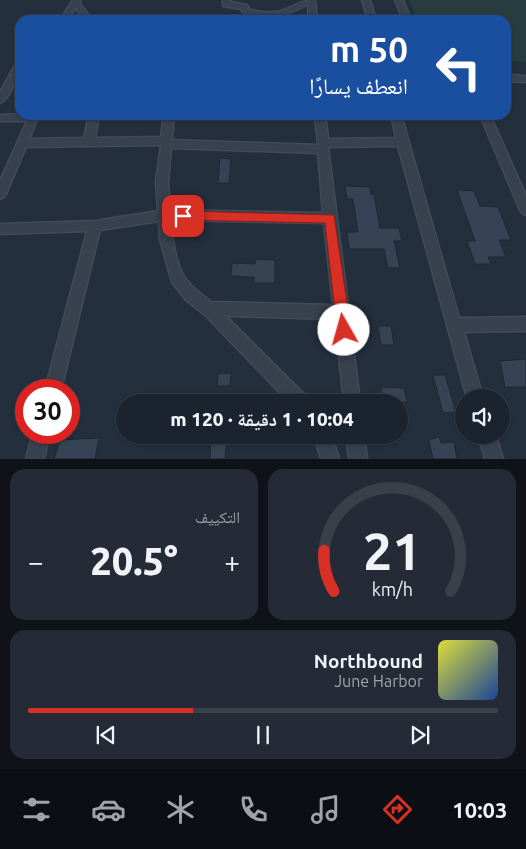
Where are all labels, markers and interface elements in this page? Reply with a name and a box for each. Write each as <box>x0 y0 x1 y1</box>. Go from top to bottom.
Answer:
text: 50 m <box>330 29 408 69</box>
icon: left <box>426 35 491 100</box>
text: انعطف يسارًا <box>309 73 408 98</box>
pin <box>162 195 204 237</box>
icon: arrive <box>169 202 197 230</box>
position arrow <box>317 303 369 355</box>
speed limit sign: 30 <box>15 379 80 444</box>
map controls <box>455 389 510 444</box>
button: sound <box>455 389 510 444</box>
text: 10:04 · 1 دقيقة · 120 m <box>170 408 354 430</box>
text: التكييف <box>195 508 240 526</box>
text: 21 <box>363 522 421 580</box>
text: 20.5° <box>90 540 178 582</box>
text: − <box>28 546 44 577</box>
text: + <box>224 546 240 577</box>
text: km/h <box>371 579 413 599</box>
text: Northbound <box>314 650 423 672</box>
text: June Harbor <box>334 672 423 690</box>
icon: previous <box>92 721 120 749</box>
icon: pause <box>249 721 277 749</box>
icon: next <box>406 721 434 749</box>
icon: filters <box>19 792 54 827</box>
icon: car <box>91 792 126 827</box>
icon: climate <box>163 792 198 827</box>
icon: phone <box>236 792 271 827</box>
icon: music <box>308 792 343 827</box>
icon: directions <box>380 792 415 827</box>
text: 10:03 <box>452 797 507 822</box>

